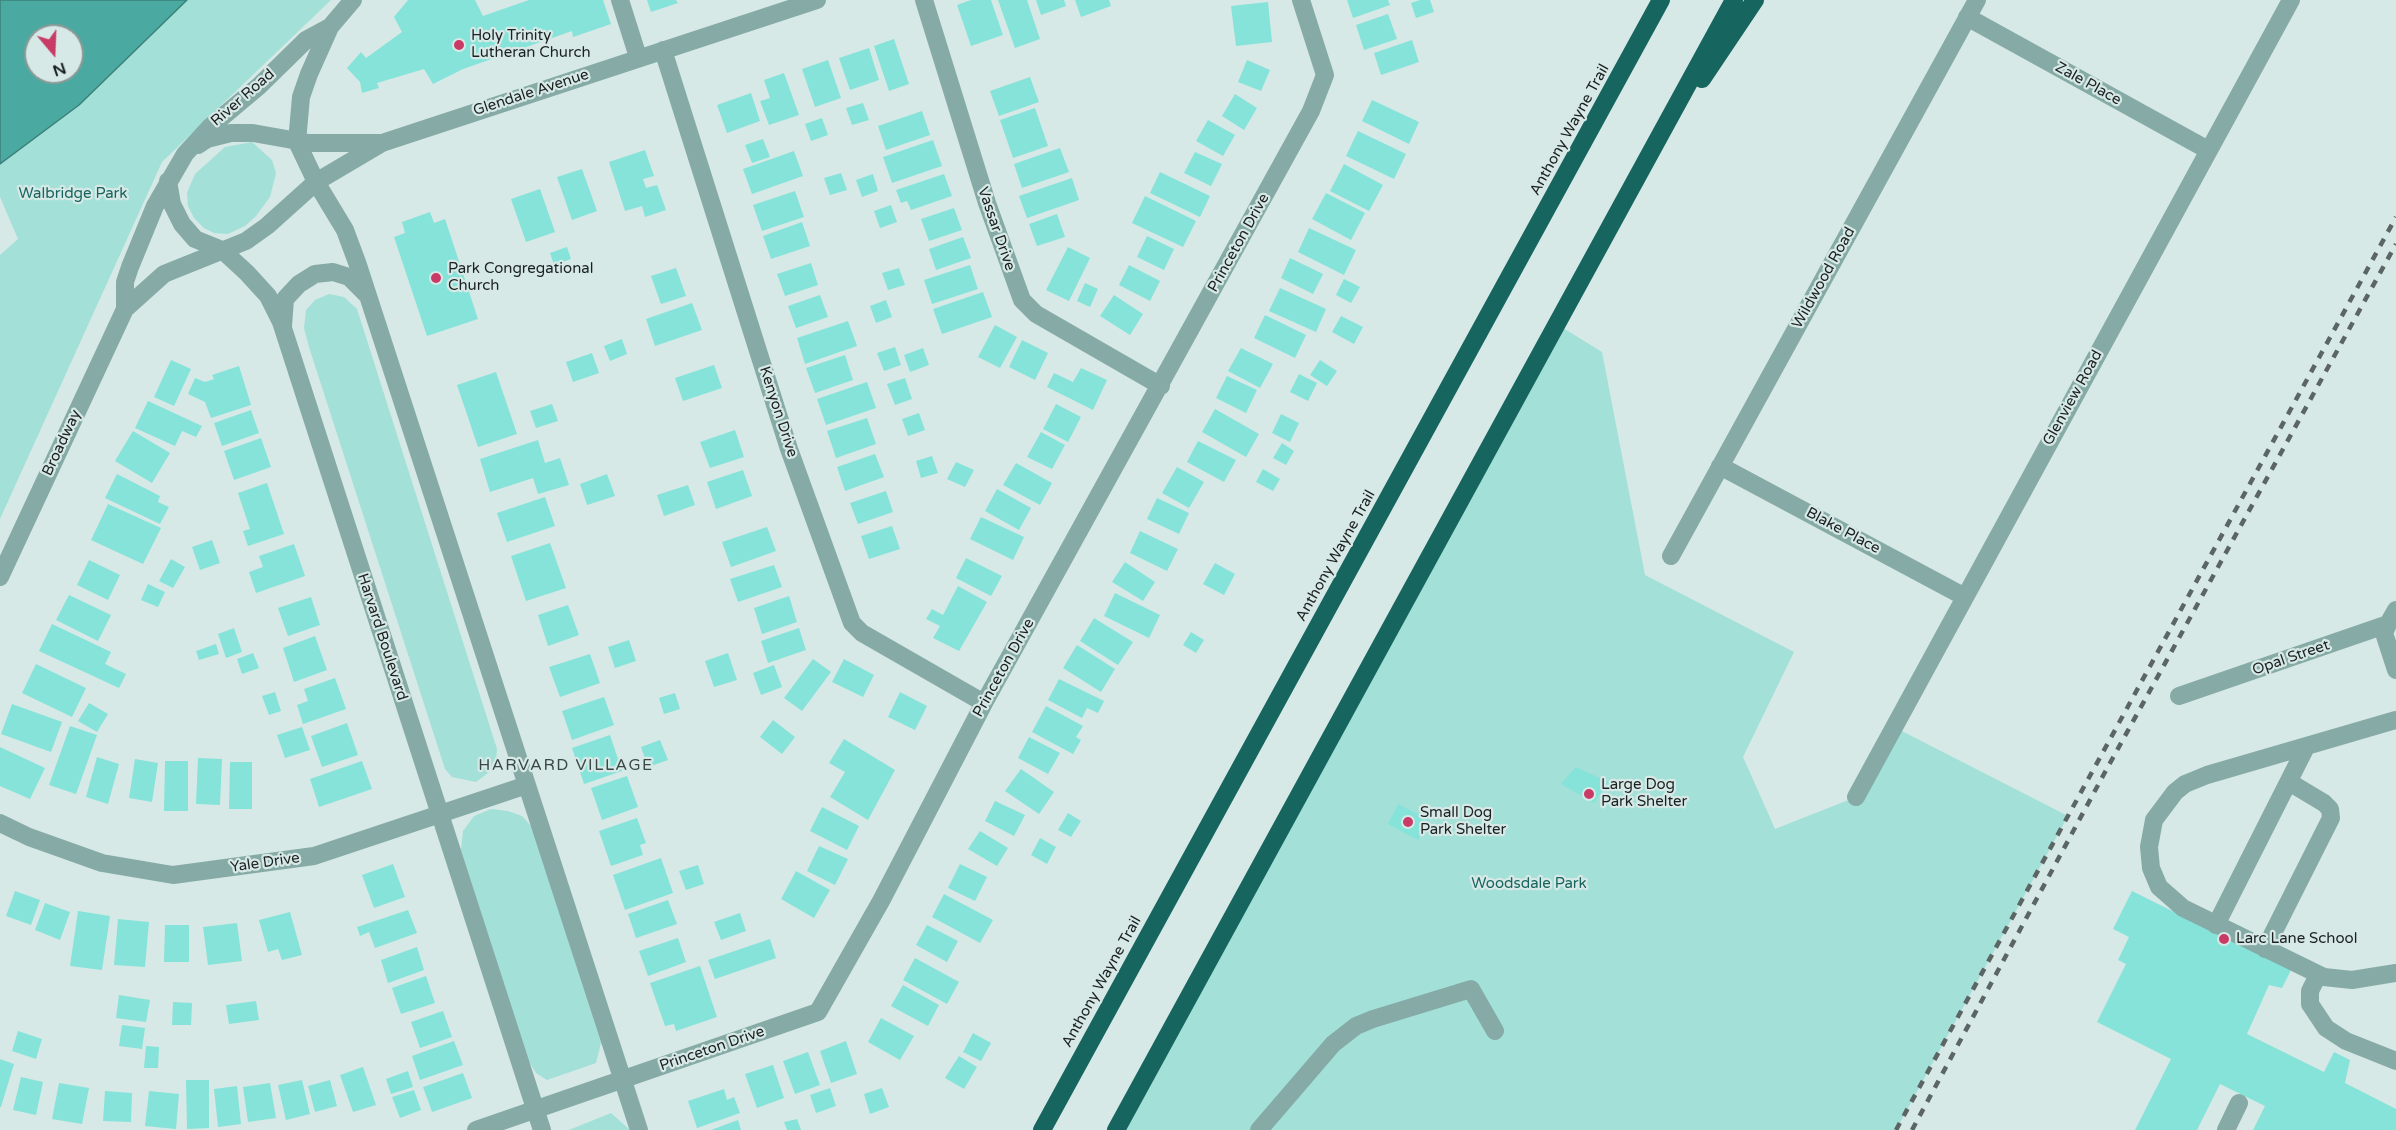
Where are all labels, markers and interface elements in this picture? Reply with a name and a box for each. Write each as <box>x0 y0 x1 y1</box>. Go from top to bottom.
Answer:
north arrow <box>24 24 84 84</box>
place label: Holy Trinity Lutheran Church <box>471 27 591 62</box>
marker: Holy Trinity Lutheran Church <box>452 38 466 52</box>
text: N <box>50 58 69 81</box>
street label: Zale Place <box>2052 59 2124 109</box>
street label: Anthony Wayne Trail <box>1526 61 1614 199</box>
street label: River Road <box>208 66 278 130</box>
street label: Glendale Avenue <box>471 66 591 120</box>
park label: Walbridge Park <box>18 185 128 203</box>
street label: Vassar Drive <box>973 185 1019 273</box>
street label: Princeton Drive <box>1205 191 1273 295</box>
street label: Wildwood Road <box>1789 224 1859 332</box>
place label: Park Congregational Church <box>448 260 593 295</box>
marker: Park Congregational Church <box>429 271 443 285</box>
street label: Glenview Road <box>2039 347 2107 449</box>
street label: Kenyon Drive <box>755 364 801 460</box>
street label: Broadway <box>39 407 85 479</box>
street label: Anthony Wayne Trail <box>1292 487 1380 625</box>
street label: Blake Place <box>1803 504 1883 558</box>
street label: Harvard Boulevard <box>353 571 411 703</box>
street label: Princeton Drive <box>970 616 1038 720</box>
street label: Opal Street <box>2250 636 2332 680</box>
district label: HARVARD VILLAGE <box>478 756 654 776</box>
place label: Large Dog Park Shelter <box>1601 776 1687 811</box>
marker: Large Dog Park Shelter <box>1582 787 1596 801</box>
place label: Small Dog Park Shelter <box>1420 804 1506 839</box>
marker: Small Dog Park Shelter <box>1401 815 1415 829</box>
street label: Yale Drive <box>229 849 301 877</box>
park label: Woodsdale Park <box>1471 875 1587 893</box>
street label: Anthony Wayne Trail <box>1058 913 1146 1051</box>
place label: Larc Lane School <box>2236 930 2357 948</box>
marker: Larc Lane School <box>2217 932 2231 946</box>
street label: Princeton Drive <box>657 1023 767 1075</box>

